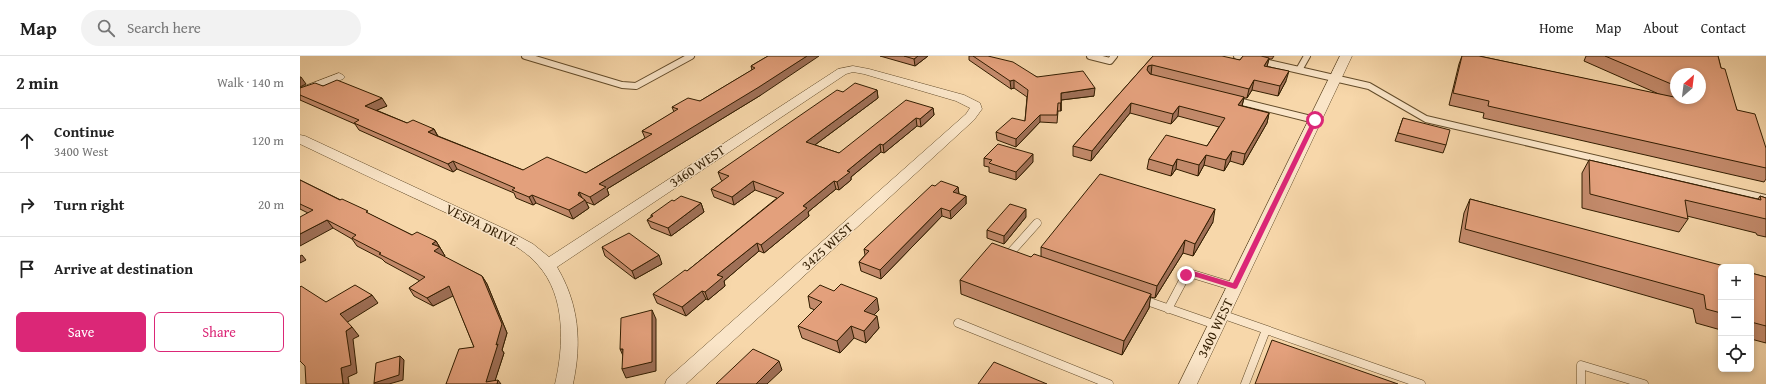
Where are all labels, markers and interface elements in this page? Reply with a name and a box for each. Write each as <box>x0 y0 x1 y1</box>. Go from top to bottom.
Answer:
search box <box>81 10 361 46</box>
text: Map <box>20 14 57 42</box>
icon: search <box>95 17 117 39</box>
text: Search here <box>127 17 201 38</box>
text: Home <box>1539 18 1574 38</box>
text: Map <box>1596 18 1621 38</box>
text: About <box>1643 18 1679 38</box>
text: Contact <box>1701 18 1746 38</box>
north arrow <box>1670 68 1706 104</box>
text: 2 min <box>16 70 58 95</box>
text: Walk · 140 m <box>217 73 284 92</box>
route start <box>1306 111 1324 129</box>
text: Continue <box>54 121 115 142</box>
icon: ahead <box>16 130 38 152</box>
text: 120 m <box>252 131 284 150</box>
street label: 3460 WEST <box>665 140 729 192</box>
text: 3400 West <box>54 142 108 161</box>
icon: right <box>16 194 38 216</box>
text: Turn right <box>54 194 125 215</box>
text: 20 m <box>258 195 284 214</box>
street label: VESPA DRIVE <box>442 199 522 251</box>
street label: 3425 WEST <box>797 217 857 275</box>
icon: arrive <box>16 258 38 280</box>
text: Arrive at destination <box>54 258 193 279</box>
map controls <box>1718 264 1754 372</box>
button: + <box>1718 264 1754 300</box>
route end <box>1177 266 1195 284</box>
street label: 3400 WEST <box>1192 295 1238 361</box>
button: − <box>1718 300 1754 336</box>
button: Save <box>16 312 146 352</box>
button: Share <box>154 312 284 352</box>
button: locate <box>1718 336 1754 372</box>

